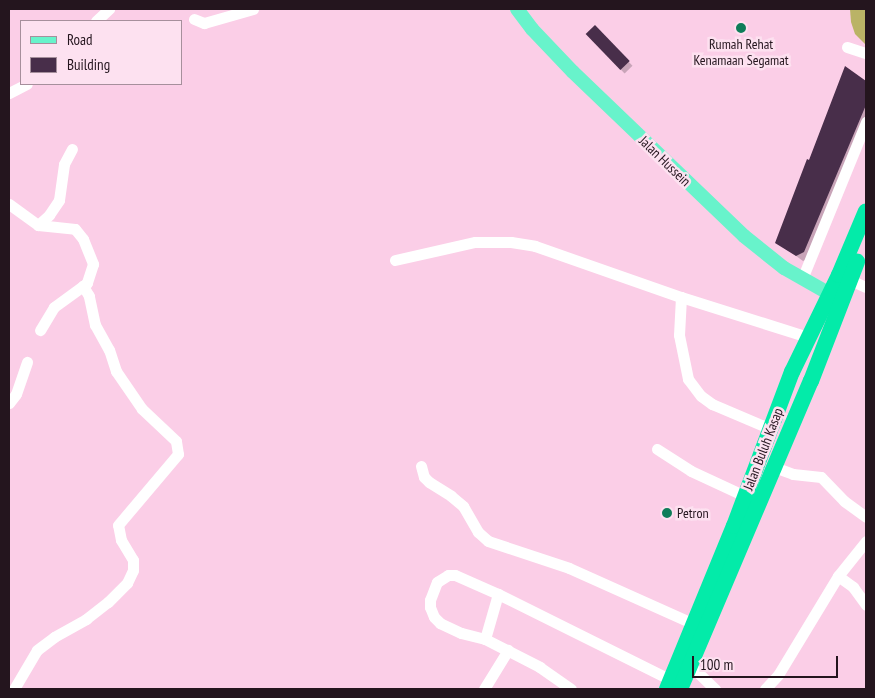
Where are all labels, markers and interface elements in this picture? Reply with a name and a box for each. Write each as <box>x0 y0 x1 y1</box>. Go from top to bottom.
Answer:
legend <box>20 20 182 85</box>
marker: Rumah Rehat Kenamaan Segamat <box>735 22 747 34</box>
text: Road <box>67 30 93 49</box>
place label: Rumah Rehat Kenamaan Segamat <box>693 36 789 68</box>
text: Building <box>67 55 110 74</box>
street label: Jalan Hussein <box>636 132 694 190</box>
street label: Jalan Buluh Kasap <box>740 406 786 492</box>
place label: Petron <box>677 505 709 521</box>
marker: Petron <box>661 507 673 519</box>
scale bar <box>695 646 841 678</box>
text: 100 m <box>700 655 733 674</box>

